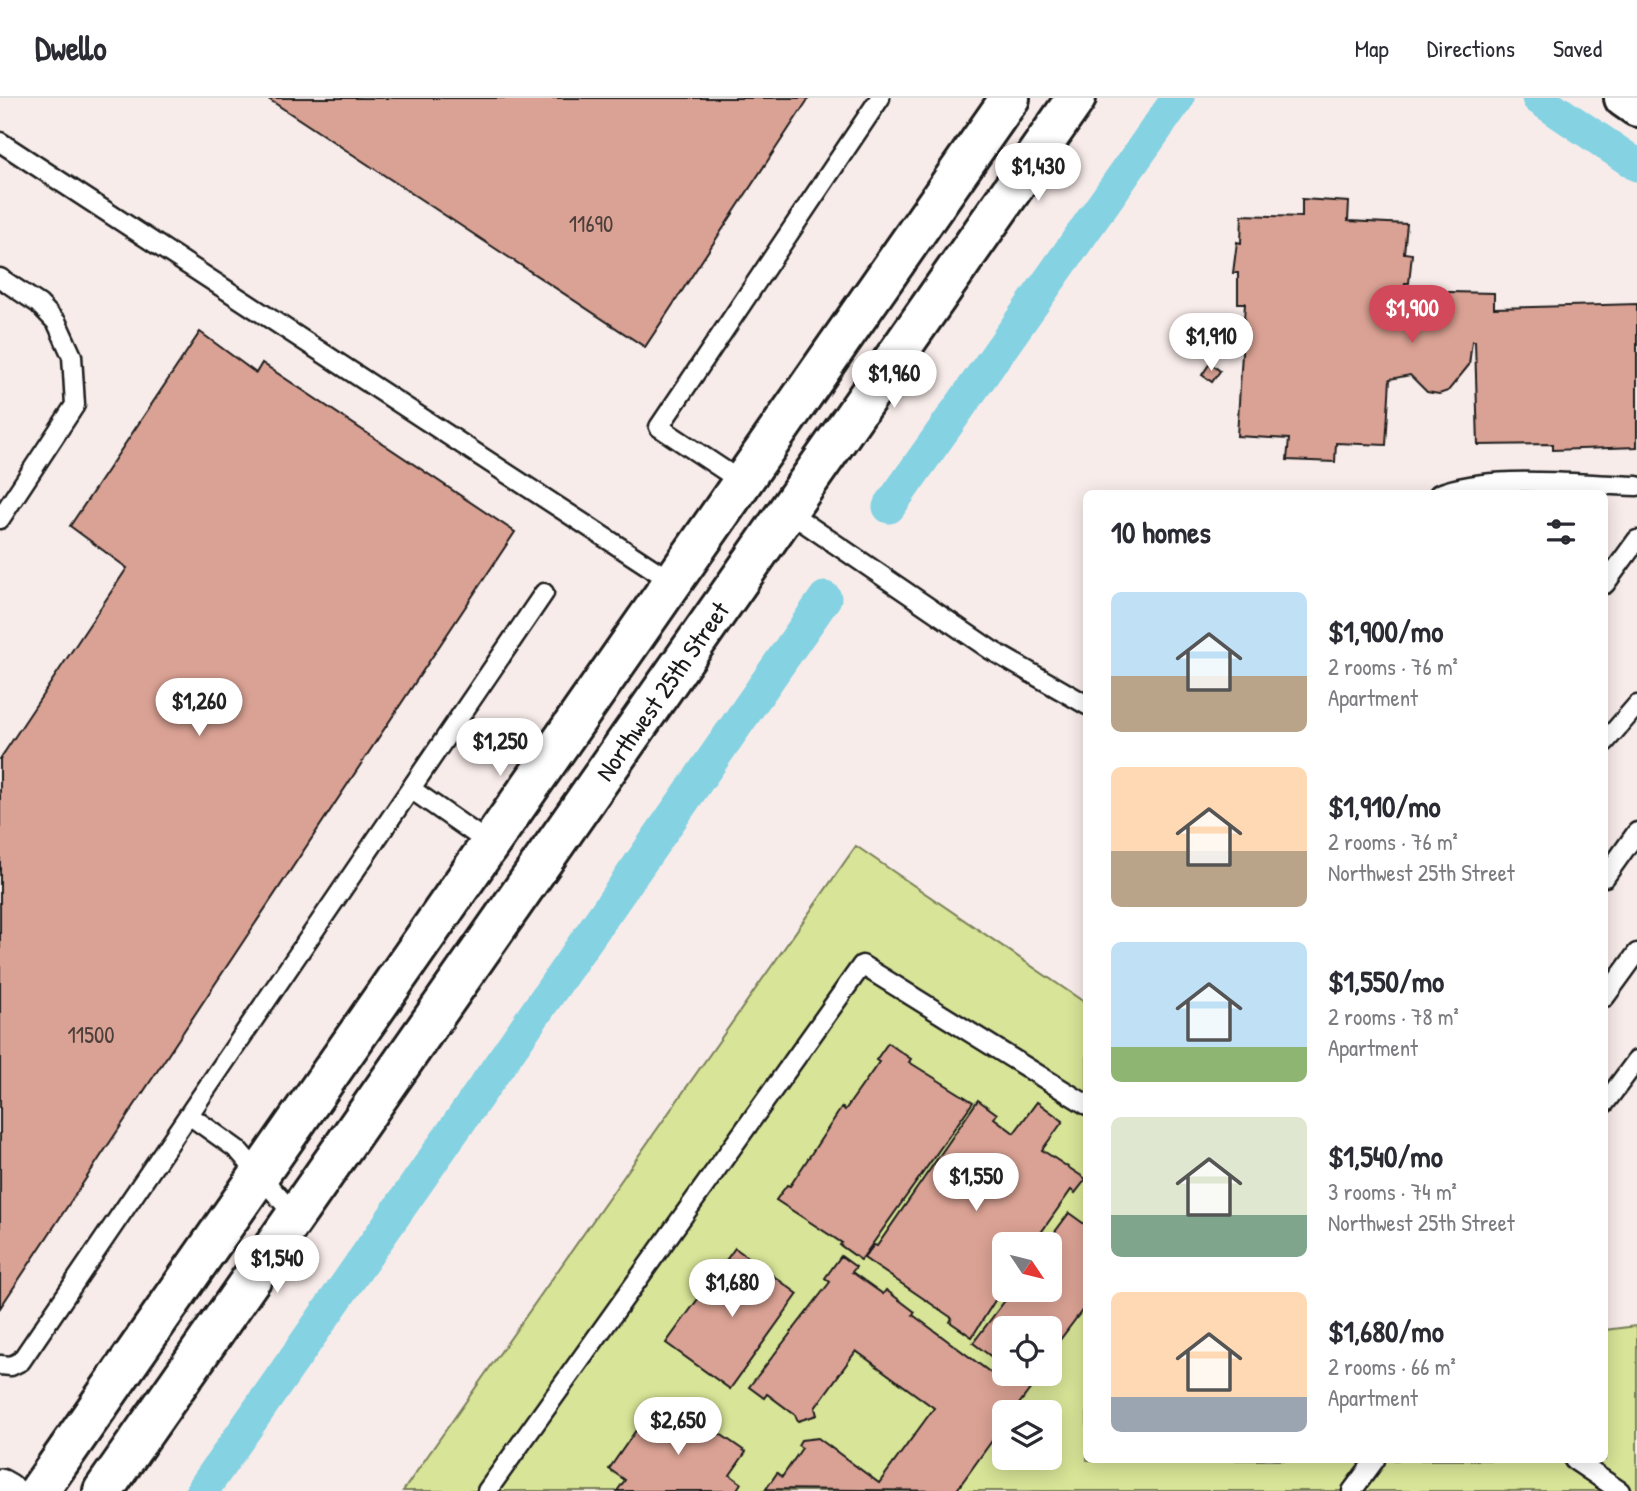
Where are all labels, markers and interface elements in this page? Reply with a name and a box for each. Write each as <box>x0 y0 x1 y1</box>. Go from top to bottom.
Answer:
text: Dwello <box>35 26 107 70</box>
text: Map <box>1355 32 1389 64</box>
text: Directions <box>1427 32 1515 64</box>
text: Saved <box>1553 32 1602 64</box>
pin: $1,430 <box>981 144 1095 203</box>
text: $1,430 <box>1011 150 1065 181</box>
house number: 11690 <box>569 208 613 239</box>
pin: $1,900 <box>1355 286 1469 345</box>
text: $1,900 <box>1385 292 1439 323</box>
pin: $1,910 <box>1154 314 1268 373</box>
text: $1,910 <box>1185 320 1237 351</box>
pin: $1,960 <box>837 350 951 410</box>
text: $1,960 <box>868 357 920 388</box>
text: 10 homes <box>1111 512 1211 552</box>
icon: filters <box>1542 513 1580 551</box>
street label: Northwest 25th Street <box>587 594 737 787</box>
text: $1,900/mo <box>1328 611 1443 651</box>
icon: home <box>1167 620 1251 704</box>
text: 2 rooms · 76 m² <box>1328 651 1458 682</box>
pin: $1,260 <box>142 678 256 738</box>
text: Apartment <box>1328 682 1418 713</box>
text: $1,260 <box>172 685 226 716</box>
pin: $1,250 <box>443 718 557 778</box>
text: $1,250 <box>472 725 528 756</box>
text: $1,910/mo <box>1328 786 1441 826</box>
icon: home <box>1167 795 1251 879</box>
text: 2 rooms · 76 m² <box>1328 826 1458 857</box>
text: Northwest 25th Street <box>1328 857 1515 888</box>
text: $1,550/mo <box>1328 961 1444 1001</box>
icon: home <box>1167 970 1251 1054</box>
text: 2 rooms · 78 m² <box>1328 1001 1459 1032</box>
house number: 11500 <box>67 1019 115 1050</box>
text: Apartment <box>1328 1032 1418 1063</box>
text: $1,540/mo <box>1328 1136 1443 1176</box>
icon: home <box>1167 1145 1251 1229</box>
pin: $1,550 <box>919 1154 1033 1213</box>
text: $1,550 <box>949 1160 1003 1191</box>
text: 3 rooms · 74 m² <box>1328 1176 1457 1207</box>
text: Northwest 25th Street <box>1328 1207 1515 1238</box>
north arrow <box>992 1232 1062 1302</box>
map controls <box>992 1232 1062 1470</box>
pin: $1,540 <box>220 1236 334 1295</box>
text: $1,540 <box>250 1242 304 1273</box>
pin: $1,680 <box>675 1260 789 1319</box>
text: $1,680 <box>705 1266 759 1297</box>
text: $1,680/mo <box>1328 1311 1444 1351</box>
button: locate <box>992 1316 1062 1386</box>
icon: home <box>1167 1320 1251 1404</box>
text: 2 rooms · 66 m² <box>1328 1351 1456 1382</box>
text: Apartment <box>1328 1382 1418 1413</box>
pin: $2,650 <box>621 1398 735 1457</box>
button: layers <box>992 1400 1062 1470</box>
text: $2,650 <box>650 1404 706 1435</box>

